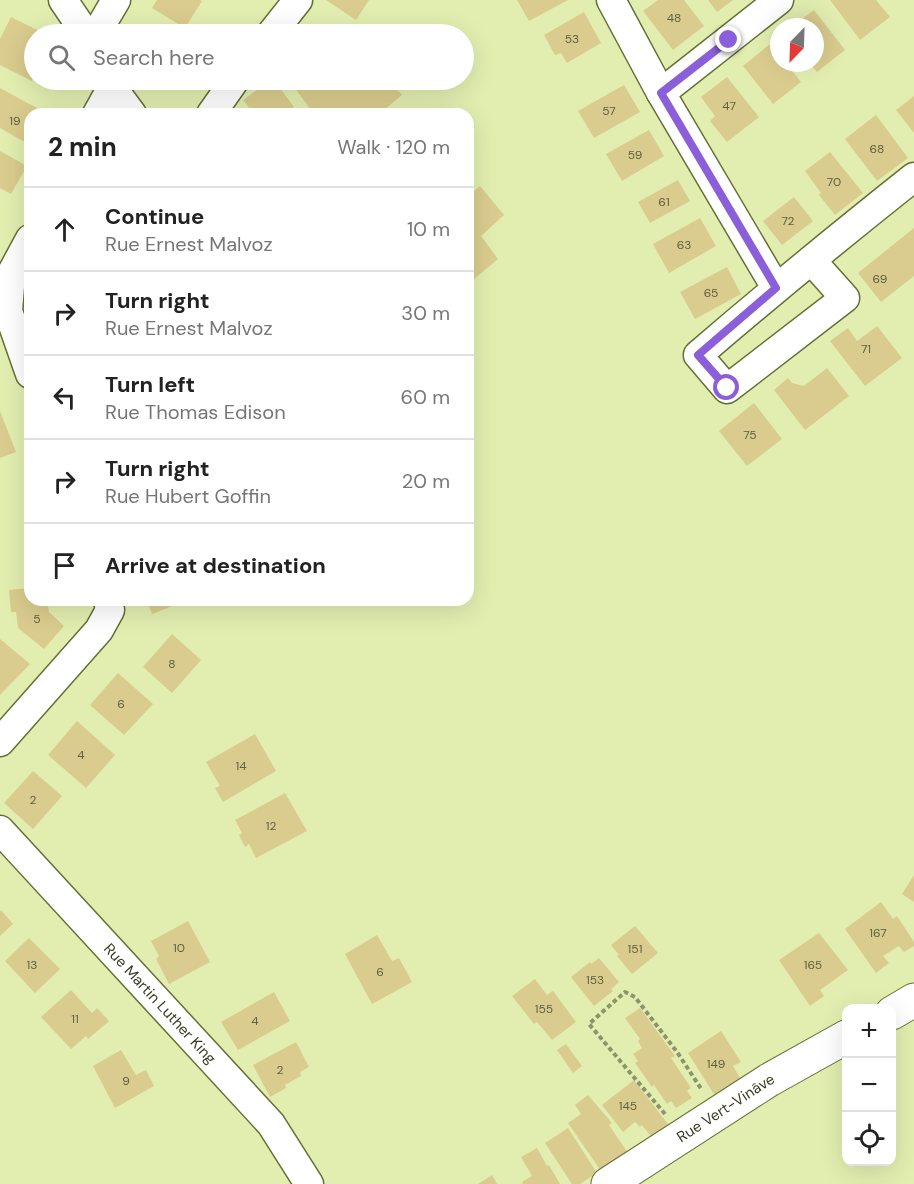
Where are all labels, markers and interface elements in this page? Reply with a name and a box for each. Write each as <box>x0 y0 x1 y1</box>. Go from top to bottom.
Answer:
house number: 48 <box>667 10 681 26</box>
north arrow <box>770 18 824 72</box>
search box <box>24 24 474 90</box>
route end <box>715 26 741 52</box>
house number: 53 <box>565 31 579 47</box>
icon: search <box>45 41 78 74</box>
text: Search here <box>93 43 214 72</box>
house number: 47 <box>722 98 736 114</box>
house number: 57 <box>602 103 616 119</box>
house number: 19 <box>9 113 21 129</box>
text: 2 min <box>48 130 117 164</box>
text: Walk · 120 m <box>337 134 450 160</box>
house number: 68 <box>870 141 884 157</box>
house number: 59 <box>628 147 642 163</box>
house number: 70 <box>827 174 841 190</box>
house number: 61 <box>658 194 670 210</box>
text: Continue <box>105 202 204 231</box>
icon: ahead <box>48 213 81 246</box>
house number: 72 <box>781 213 795 229</box>
text: 10 m <box>407 216 450 242</box>
text: Rue Ernest Malvoz <box>105 231 273 257</box>
house number: 63 <box>677 237 691 253</box>
house number: 69 <box>873 271 887 287</box>
house number: 65 <box>704 285 718 301</box>
text: Turn right <box>105 286 210 315</box>
icon: right <box>48 297 81 330</box>
text: 30 m <box>401 300 450 326</box>
text: Rue Ernest Malvoz <box>105 315 273 341</box>
house number: 71 <box>861 341 871 357</box>
text: Turn left <box>105 370 195 399</box>
route start <box>713 374 739 400</box>
icon: left <box>48 381 81 414</box>
text: 60 m <box>401 384 450 410</box>
text: Rue Thomas Edison <box>105 399 286 425</box>
house number: 75 <box>743 427 757 443</box>
text: Turn right <box>105 454 210 483</box>
icon: right <box>48 465 81 498</box>
text: 20 m <box>402 468 450 494</box>
text: Rue Hubert Goffin <box>105 483 271 509</box>
icon: arrive <box>48 549 81 582</box>
text: Arrive at destination <box>105 551 326 580</box>
house number: 5 <box>33 611 41 627</box>
house number: 8 <box>168 656 176 672</box>
house number: 6 <box>117 696 125 712</box>
house number: 4 <box>77 747 85 763</box>
house number: 14 <box>235 758 247 774</box>
house number: 2 <box>30 792 37 808</box>
house number: 12 <box>266 818 276 834</box>
house number: 167 <box>869 925 887 941</box>
street label: Rue Martin Luther King <box>99 939 221 1068</box>
house number: 10 <box>173 940 185 956</box>
house number: 151 <box>628 941 642 957</box>
house number: 13 <box>27 957 37 973</box>
house number: 165 <box>804 957 822 973</box>
house number: 6 <box>376 964 384 980</box>
house number: 153 <box>586 972 604 988</box>
house number: 155 <box>535 1001 553 1017</box>
map controls <box>842 1004 896 1166</box>
button: + <box>842 1004 896 1058</box>
house number: 11 <box>71 1011 79 1027</box>
house number: 4 <box>251 1013 259 1029</box>
house number: 149 <box>707 1056 725 1072</box>
button: − <box>842 1058 896 1112</box>
house number: 2 <box>277 1062 284 1078</box>
street label: Rue Vert-Vinâve <box>673 1069 778 1147</box>
house number: 9 <box>122 1073 130 1089</box>
house number: 145 <box>619 1098 637 1114</box>
button: locate <box>842 1112 896 1166</box>

